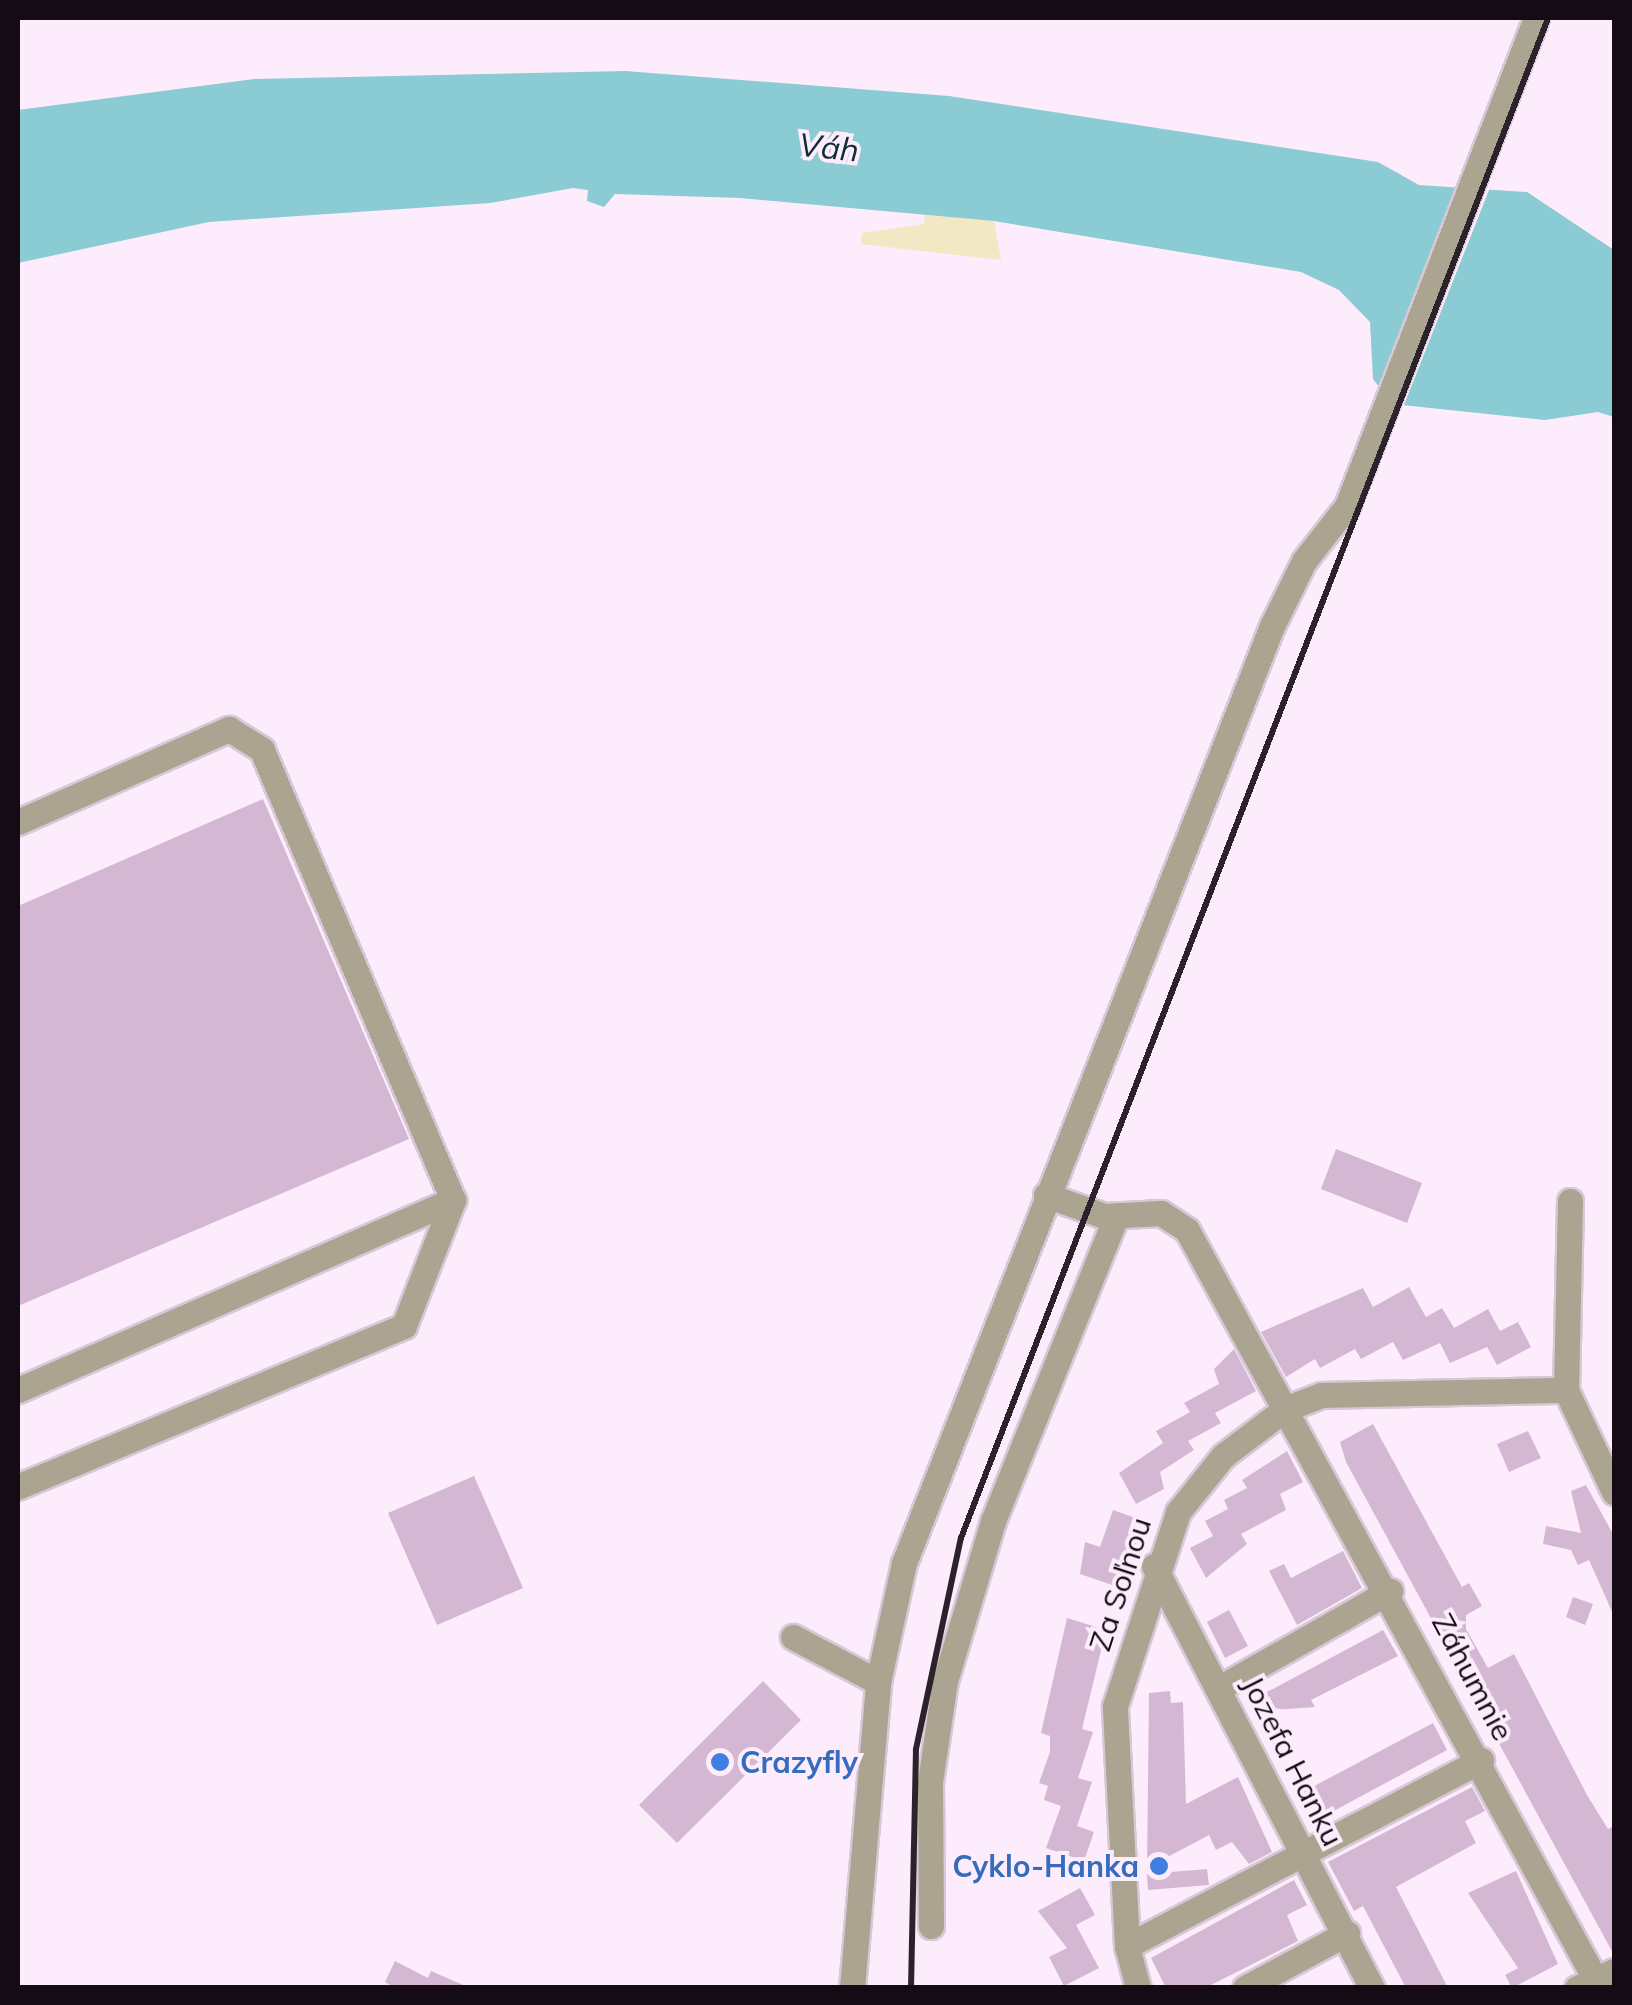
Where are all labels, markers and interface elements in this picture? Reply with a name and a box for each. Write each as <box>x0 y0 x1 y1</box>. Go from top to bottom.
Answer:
water label: Váh <box>797 125 861 169</box>
street label: Za Soľnou <box>1081 1513 1159 1655</box>
street label: Záhumnie <box>1425 1608 1521 1746</box>
street label: Jozefa Hanku <box>1235 1670 1351 1852</box>
place label: Crazyfly <box>740 1744 858 1780</box>
marker: Crazyfly <box>709 1751 731 1773</box>
place label: Cyklo-Hanka <box>952 1848 1139 1884</box>
marker: Cyklo-Hanka <box>1148 1855 1170 1877</box>

